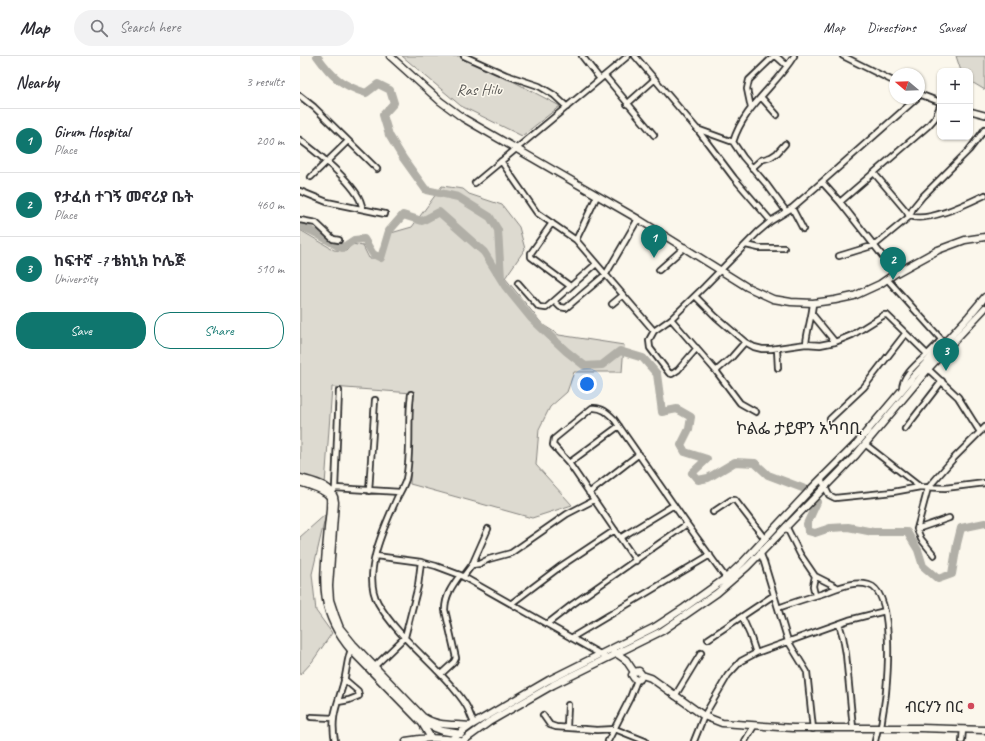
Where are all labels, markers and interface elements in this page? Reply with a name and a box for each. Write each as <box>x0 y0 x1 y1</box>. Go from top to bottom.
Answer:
search box <box>74 10 354 46</box>
text: Map <box>20 16 50 40</box>
icon: search <box>88 17 110 39</box>
text: Search here <box>120 18 181 37</box>
text: Map <box>824 19 845 36</box>
text: Directions <box>867 19 916 36</box>
text: Saved <box>938 19 965 36</box>
north arrow <box>889 68 925 104</box>
map controls <box>937 68 973 140</box>
button: + <box>937 68 973 104</box>
text: Nearby <box>16 72 59 93</box>
text: 3 results <box>246 74 284 90</box>
park label: Ras Hilu <box>456 80 503 100</box>
button: − <box>937 104 973 140</box>
text: Girum Hospital <box>54 123 130 142</box>
text: 1 <box>26 133 32 149</box>
text: 200 m <box>256 133 284 149</box>
text: Place <box>54 142 77 158</box>
text: የታፈሰ ተገኝ መኖሪያ ቤት <box>54 188 193 207</box>
text: 2 <box>26 197 32 213</box>
text: 460 m <box>256 197 284 213</box>
text: Place <box>54 207 77 223</box>
pin: 1 <box>641 225 667 258</box>
pin: 2 <box>880 247 906 280</box>
text: ከፍተኛ -7 ቴክኒክ ኮሌጅ <box>54 252 186 271</box>
text: 3 <box>26 261 32 277</box>
text: 510 m <box>256 261 284 277</box>
text: University <box>54 271 97 287</box>
button: Save <box>16 312 146 349</box>
button: Share <box>154 312 284 349</box>
pin: 3 <box>933 338 959 371</box>
your location <box>577 374 597 394</box>
district label: ኮልፌ ታይዋን አካባቢ <box>736 418 862 439</box>
place label: ብርሃን በር <box>905 697 963 717</box>
marker: ብርሃን በር <box>966 701 976 711</box>

